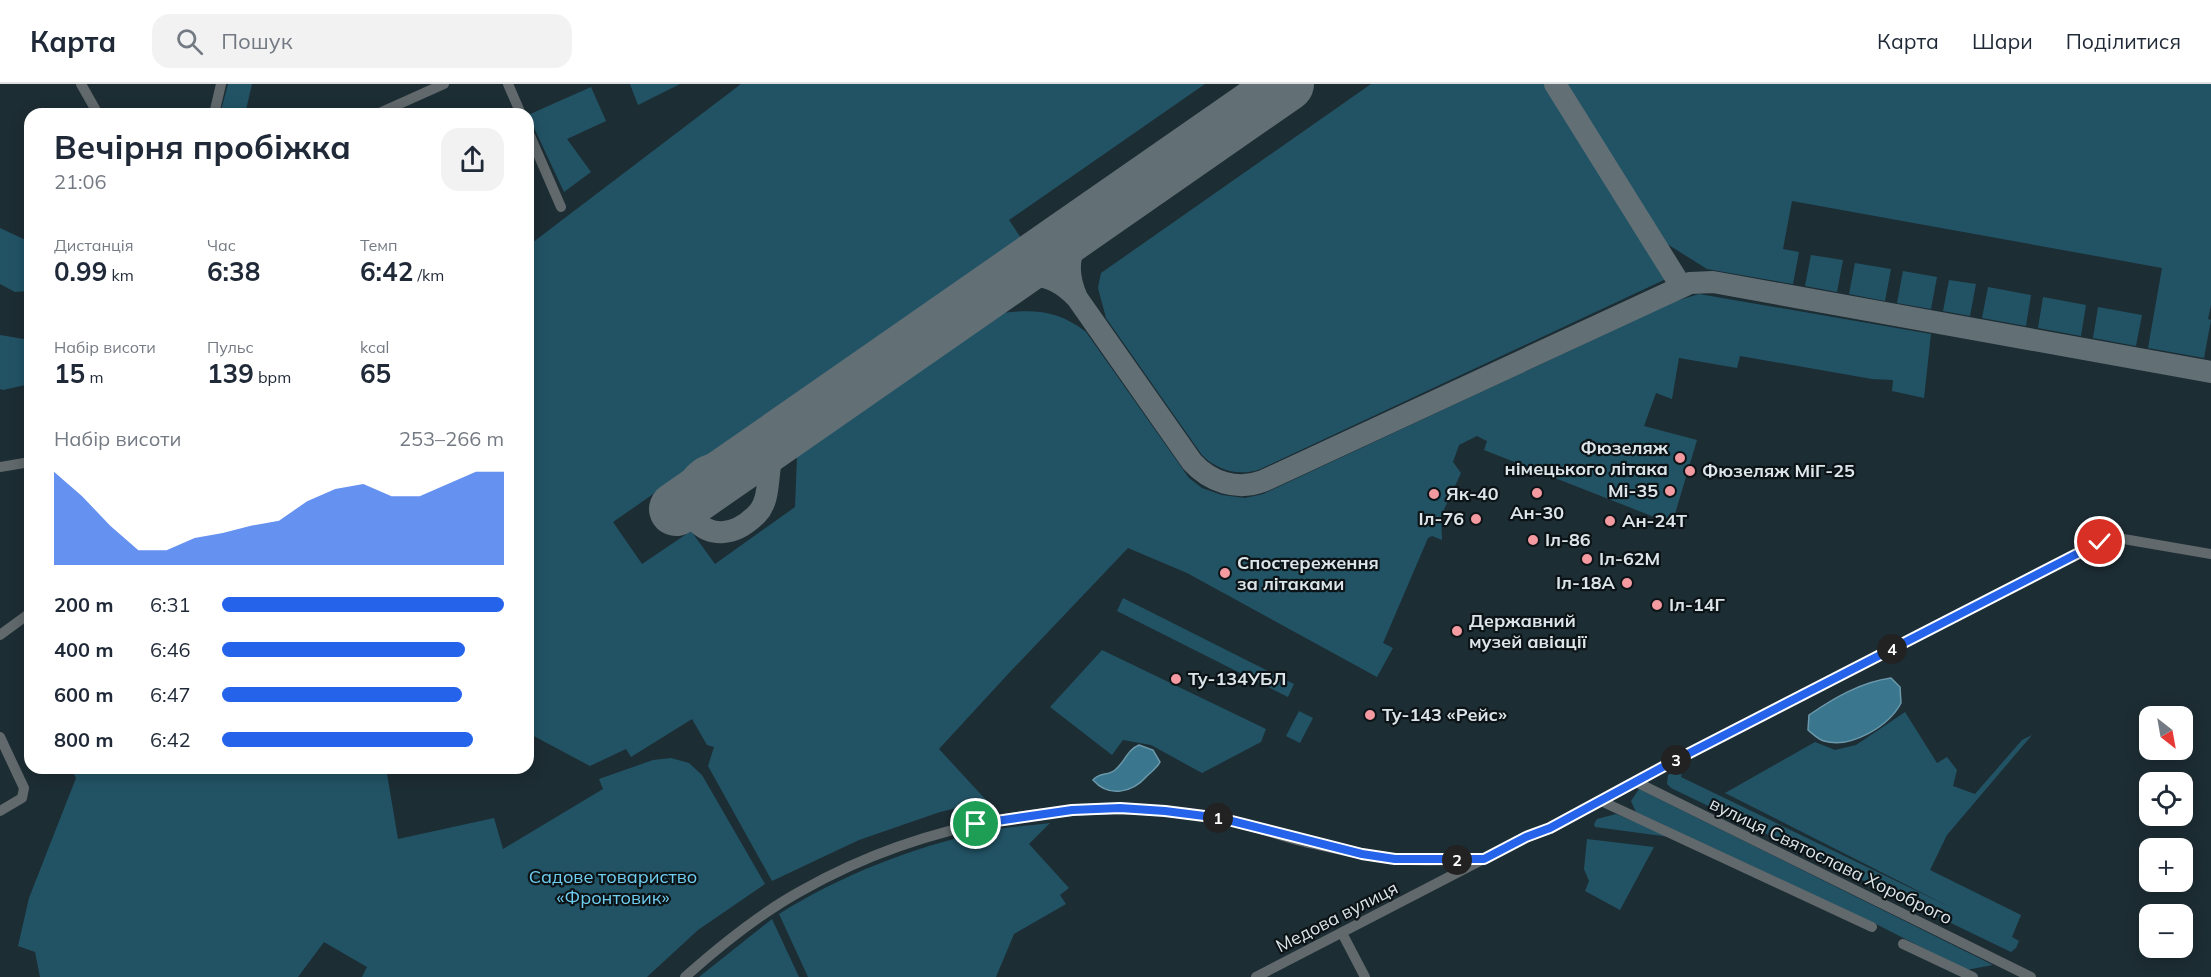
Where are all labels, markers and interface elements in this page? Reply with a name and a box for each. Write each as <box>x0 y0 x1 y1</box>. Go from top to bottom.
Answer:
search box <box>152 14 572 68</box>
text: Карта <box>30 24 116 59</box>
icon: search <box>173 25 206 58</box>
text: Пошук <box>221 27 292 55</box>
text: Карта <box>1877 28 1939 54</box>
text: Шари <box>1972 28 2033 54</box>
text: Поділитися <box>2066 28 2181 54</box>
text: Вечірня пробіжка <box>54 126 351 167</box>
button: share <box>441 128 504 191</box>
text: 21:06 <box>54 169 107 194</box>
text: Дистанція <box>54 235 134 255</box>
text: Час <box>207 235 236 255</box>
text: Темп <box>360 235 398 255</box>
text: 0.99 <box>54 255 107 288</box>
text: 6:38 <box>207 255 260 288</box>
text: 6:42 <box>360 255 413 288</box>
text: km <box>107 265 134 285</box>
text: /km <box>413 265 444 285</box>
text: Набір висоти <box>54 337 156 357</box>
text: Пульс <box>207 337 254 357</box>
text: kcal <box>360 337 389 357</box>
text: 15 <box>54 357 85 390</box>
text: 139 <box>207 357 254 390</box>
text: 65 <box>360 357 391 390</box>
text: m <box>85 367 103 387</box>
text: bpm <box>254 367 291 387</box>
text: Набір висоти <box>54 426 181 451</box>
text: 253–266 m <box>399 426 504 451</box>
place label: Фюзеляж німецького літака <box>1505 436 1669 480</box>
marker: Фюзеляж німецького літака <box>1673 451 1687 465</box>
place label: Фюзеляж МіГ-25 <box>1702 459 1855 482</box>
marker: Фюзеляж МіГ-25 <box>1683 464 1697 478</box>
place label: Мі-35 <box>1608 479 1658 502</box>
place label: Як-40 <box>1446 482 1499 505</box>
marker: Мі-35 <box>1663 484 1677 498</box>
marker: Ан-30 <box>1530 486 1544 500</box>
marker: Як-40 <box>1427 487 1441 501</box>
place label: Ан-30 <box>1510 501 1564 524</box>
place label: Іл-76 <box>1418 507 1464 530</box>
place label: Ан-24Т <box>1622 509 1687 532</box>
marker: Іл-76 <box>1469 512 1483 526</box>
marker: Ан-24Т <box>1603 514 1617 528</box>
pin <box>2074 516 2125 567</box>
icon: check <box>2083 525 2116 558</box>
place label: Іл-86 <box>1545 528 1591 551</box>
marker: Іл-86 <box>1526 533 1540 547</box>
place label: Іл-62М <box>1599 547 1660 570</box>
place label: Спостереження за літаками <box>1237 551 1379 595</box>
marker: Іл-62М <box>1580 552 1594 566</box>
marker: Спостереження за літаками <box>1218 566 1232 580</box>
place label: Іл-18А <box>1556 571 1615 594</box>
marker: Іл-18А <box>1620 576 1634 590</box>
text: 200 m <box>54 592 113 617</box>
text: 6:31 <box>150 592 191 617</box>
place label: Іл-14Г <box>1669 593 1726 616</box>
marker: Іл-14Г <box>1650 598 1664 612</box>
place label: Державний музей авіації <box>1469 609 1588 653</box>
marker: Державний музей авіації <box>1450 624 1464 638</box>
pin: 4 <box>1877 634 1907 664</box>
text: 400 m <box>54 637 113 662</box>
text: 6:46 <box>150 637 191 662</box>
text: 4 <box>1887 639 1897 659</box>
place label: Ту-134УБЛ <box>1188 667 1286 690</box>
marker: Ту-134УБЛ <box>1169 672 1183 686</box>
text: 600 m <box>54 682 113 707</box>
text: 6:47 <box>150 682 191 707</box>
place label: Ту-143 «Рейс» <box>1382 703 1507 726</box>
north arrow <box>2139 706 2193 760</box>
map controls <box>2139 706 2193 958</box>
marker: Ту-143 «Рейс» <box>1363 708 1377 722</box>
text: 800 m <box>54 727 113 752</box>
text: 6:42 <box>150 727 191 752</box>
pin: 3 <box>1661 745 1691 775</box>
text: 3 <box>1671 750 1681 770</box>
button: locate <box>2139 772 2193 826</box>
street label: вулиця Святослава Хороброго <box>1706 792 1956 929</box>
pin <box>950 798 1001 849</box>
pin: 1 <box>1203 803 1233 833</box>
icon: arrive <box>959 807 992 840</box>
text: 1 <box>1213 808 1223 828</box>
button: + <box>2139 838 2193 892</box>
pin: 2 <box>1442 845 1472 875</box>
text: 2 <box>1452 850 1462 870</box>
park label: Садове товариство «Фронтовик» <box>529 865 697 909</box>
street label: Медова вулиця <box>1272 876 1402 957</box>
button: − <box>2139 904 2193 958</box>

